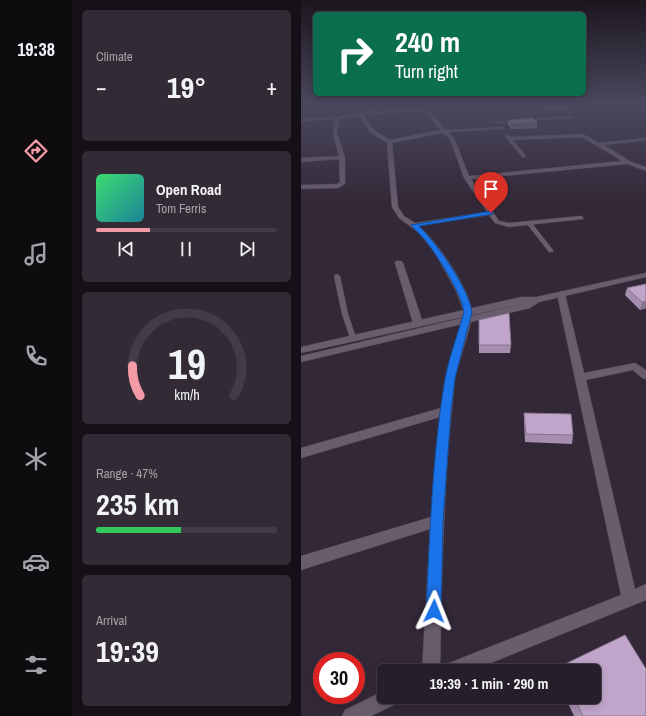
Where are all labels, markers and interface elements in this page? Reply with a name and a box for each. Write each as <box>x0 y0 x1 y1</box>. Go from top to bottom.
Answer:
text: 240 m <box>395 23 460 61</box>
icon: right <box>329 28 381 80</box>
text: 19:38 <box>17 37 55 62</box>
text: Climate <box>96 48 133 65</box>
text: Turn right <box>395 59 458 84</box>
text: 19° <box>167 67 206 107</box>
text: − <box>96 72 107 102</box>
text: + <box>266 72 277 102</box>
icon: directions <box>22 137 50 165</box>
pin <box>474 172 508 213</box>
icon: arrive <box>480 178 502 200</box>
text: Open Road <box>156 179 222 200</box>
text: Tom Ferris <box>156 200 206 217</box>
icon: previous <box>115 238 137 260</box>
icon: pause <box>175 238 197 260</box>
icon: next <box>236 238 258 260</box>
icon: music <box>22 240 50 268</box>
text: 19 <box>168 336 205 392</box>
icon: phone <box>22 342 50 370</box>
text: km/h <box>174 385 199 404</box>
icon: climate <box>22 445 50 473</box>
text: Range · 47% <box>96 465 158 482</box>
text: 235 km <box>96 484 179 524</box>
icon: car <box>22 548 50 576</box>
position arrow <box>413 590 455 632</box>
text: Arrival <box>96 612 127 629</box>
text: 19:39 <box>96 631 159 671</box>
icon: filters <box>22 651 50 679</box>
speed limit sign: 30 <box>313 652 365 704</box>
text: 19:39 · 1 min · 290 m <box>430 673 548 694</box>

